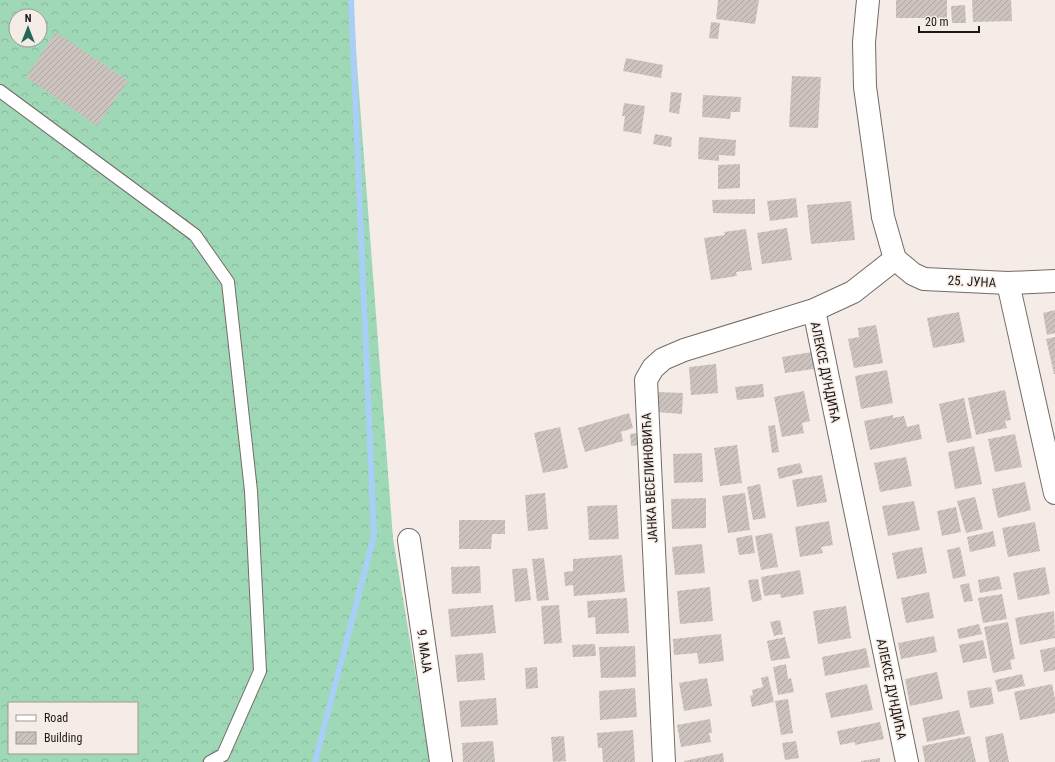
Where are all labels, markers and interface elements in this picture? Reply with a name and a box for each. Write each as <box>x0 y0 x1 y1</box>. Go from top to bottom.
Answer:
north arrow <box>8 8 48 48</box>
scale bar <box>919 8 979 34</box>
text: N <box>25 12 32 25</box>
text: 20 m <box>925 15 949 29</box>
street label: 25. ЈУНА <box>947 273 997 290</box>
street label: АЛЕКСЕ ДУНДИЋА <box>807 320 844 425</box>
street label: ЈАНКА ВЕСЕЛИНОВИЋА <box>639 412 660 544</box>
street label: 9. МАЈА <box>414 628 435 674</box>
street label: АЛЕКСЕ ДУНДИЋА <box>873 637 910 742</box>
legend <box>8 702 138 754</box>
text: Road <box>44 711 68 725</box>
text: Building <box>44 731 82 745</box>

